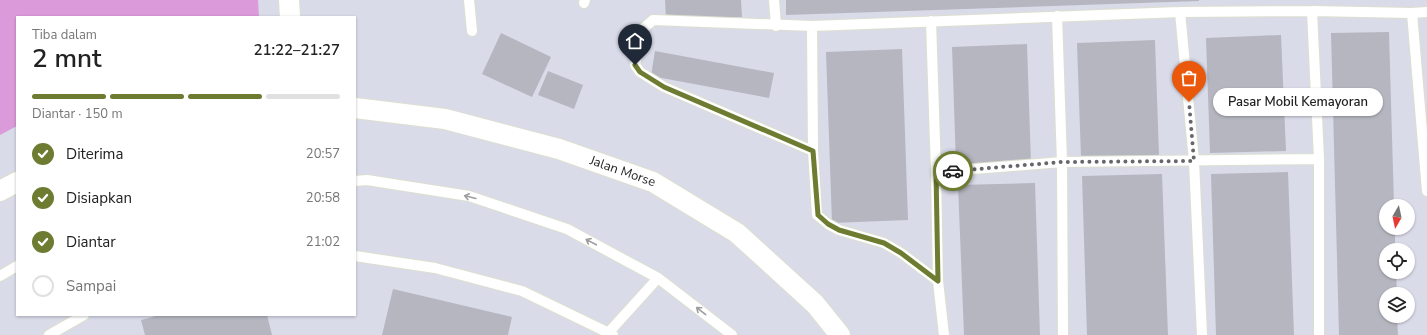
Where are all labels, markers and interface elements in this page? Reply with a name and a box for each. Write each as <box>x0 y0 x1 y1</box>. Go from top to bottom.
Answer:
pin <box>618 24 652 65</box>
text: Tiba dalam <box>32 26 97 44</box>
icon: home <box>624 30 646 52</box>
text: 21:22–21:27 <box>253 40 340 60</box>
text: 2 mnt <box>32 41 101 76</box>
pin <box>1172 61 1206 102</box>
icon: bag <box>1178 67 1200 89</box>
callout: Pasar Mobil Kemayoran <box>1213 88 1383 116</box>
text: Pasar Mobil Kemayoran <box>1228 93 1368 111</box>
text: Diantar · 150 m <box>32 105 123 123</box>
icon: check <box>32 143 54 165</box>
text: Diterima <box>66 144 123 164</box>
text: 20:57 <box>306 145 340 163</box>
street label: Jalan Morse <box>586 151 658 191</box>
courier <box>933 151 973 191</box>
icon: car <box>942 160 964 182</box>
icon: check <box>32 187 54 209</box>
text: Disiapkan <box>66 188 132 208</box>
text: 20:58 <box>306 189 340 207</box>
one-way arrow <box>464 193 477 200</box>
north arrow <box>1379 199 1415 235</box>
map controls <box>1379 199 1415 323</box>
icon: check <box>32 231 54 253</box>
text: Diantar <box>66 232 116 252</box>
text: 21:02 <box>306 233 340 251</box>
one-way arrow <box>586 237 598 245</box>
button: locate <box>1379 243 1415 279</box>
text: Sampai <box>66 276 116 296</box>
button: layers <box>1379 287 1415 323</box>
one-way arrow <box>695 307 706 315</box>

